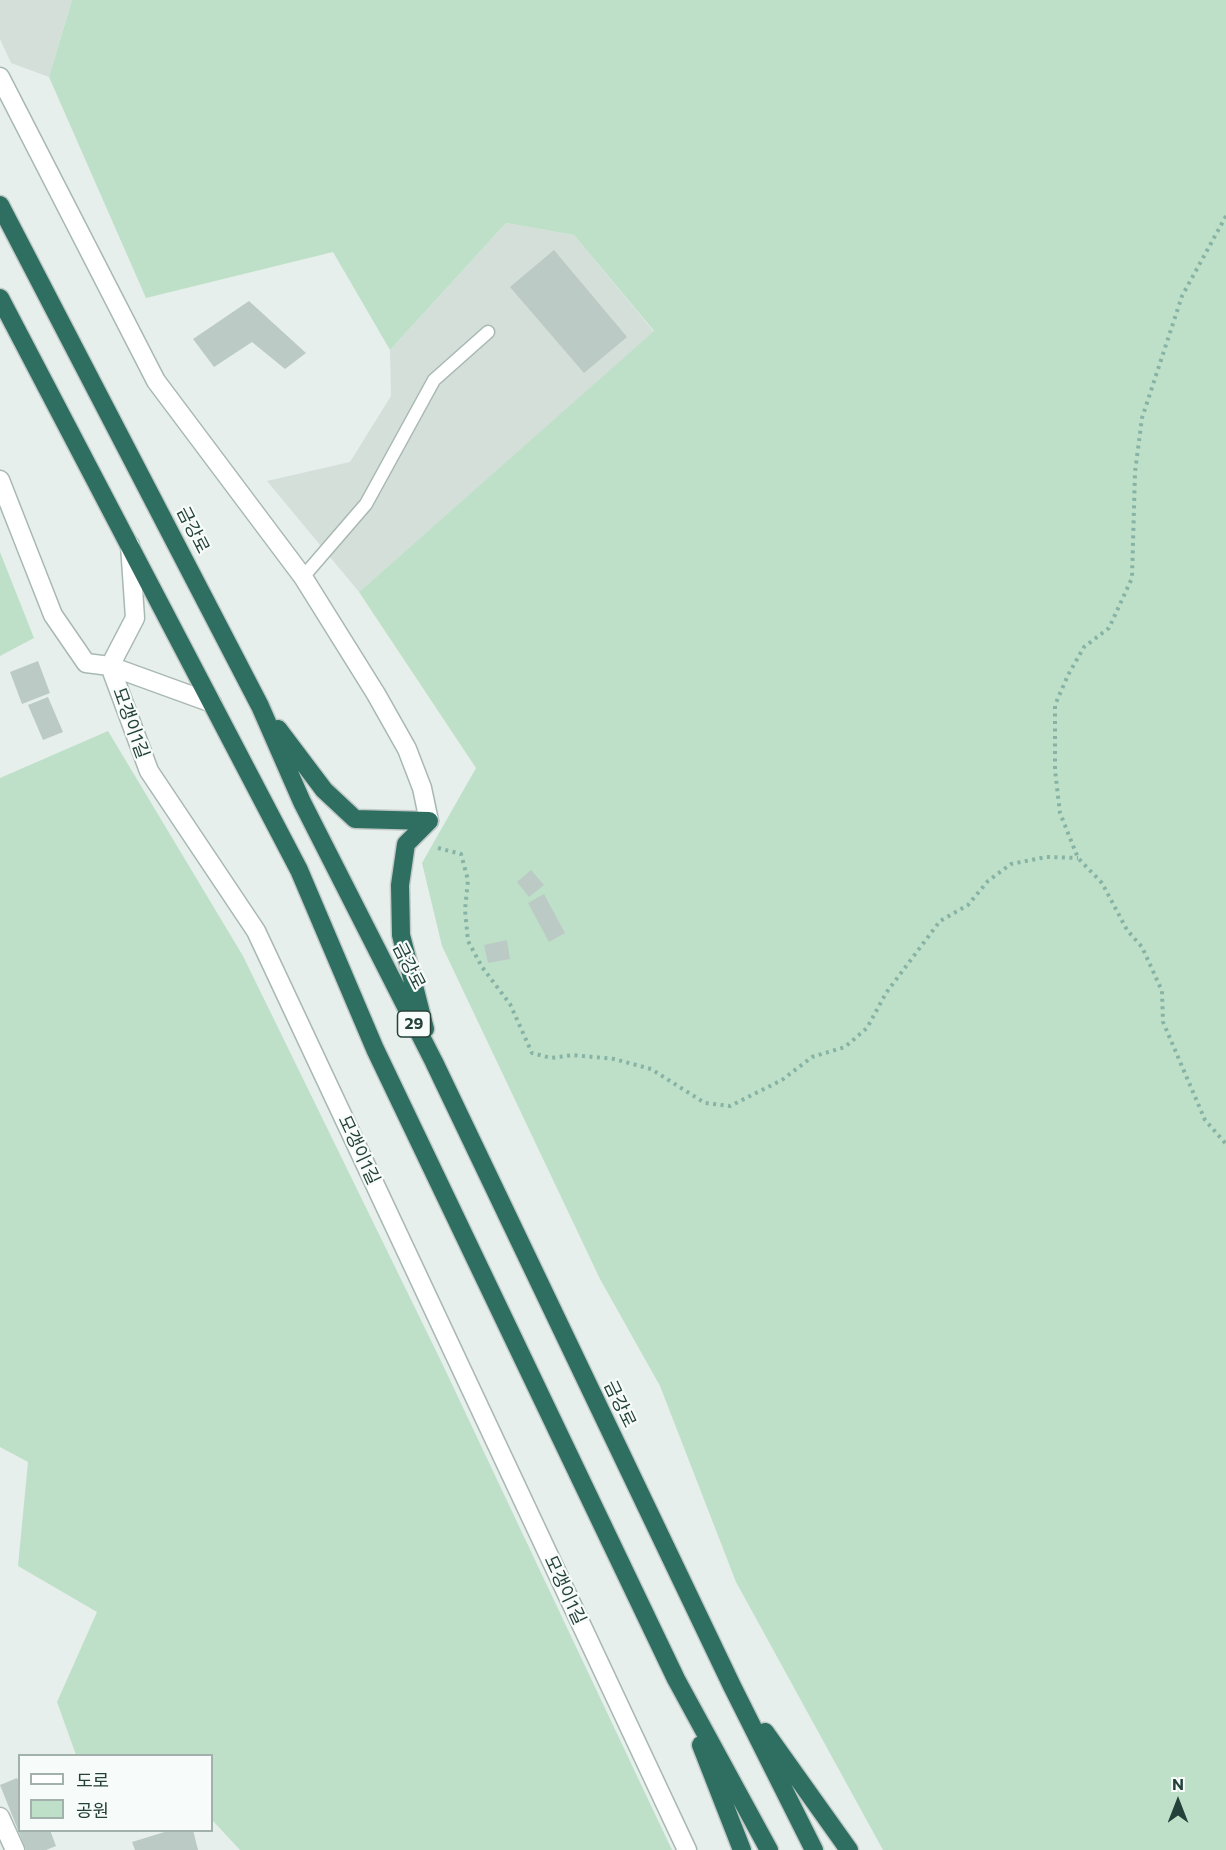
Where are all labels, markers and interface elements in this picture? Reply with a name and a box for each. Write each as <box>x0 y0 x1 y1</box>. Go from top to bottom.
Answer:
street label: 금강로 <box>172 503 214 557</box>
street label: 모갱이1길 <box>108 685 154 761</box>
street label: 금강로 <box>388 939 430 993</box>
road number: 29 <box>398 1011 430 1037</box>
street label: 모갱이1길 <box>334 1112 384 1188</box>
street label: 금강로 <box>599 1377 641 1431</box>
street label: 모갱이1길 <box>540 1552 590 1628</box>
legend <box>18 1754 213 1832</box>
text: 도로 <box>76 1769 109 1791</box>
north arrow <box>1148 1772 1208 1832</box>
text: N <box>1172 1774 1184 1793</box>
text: 공원 <box>76 1799 109 1821</box>

